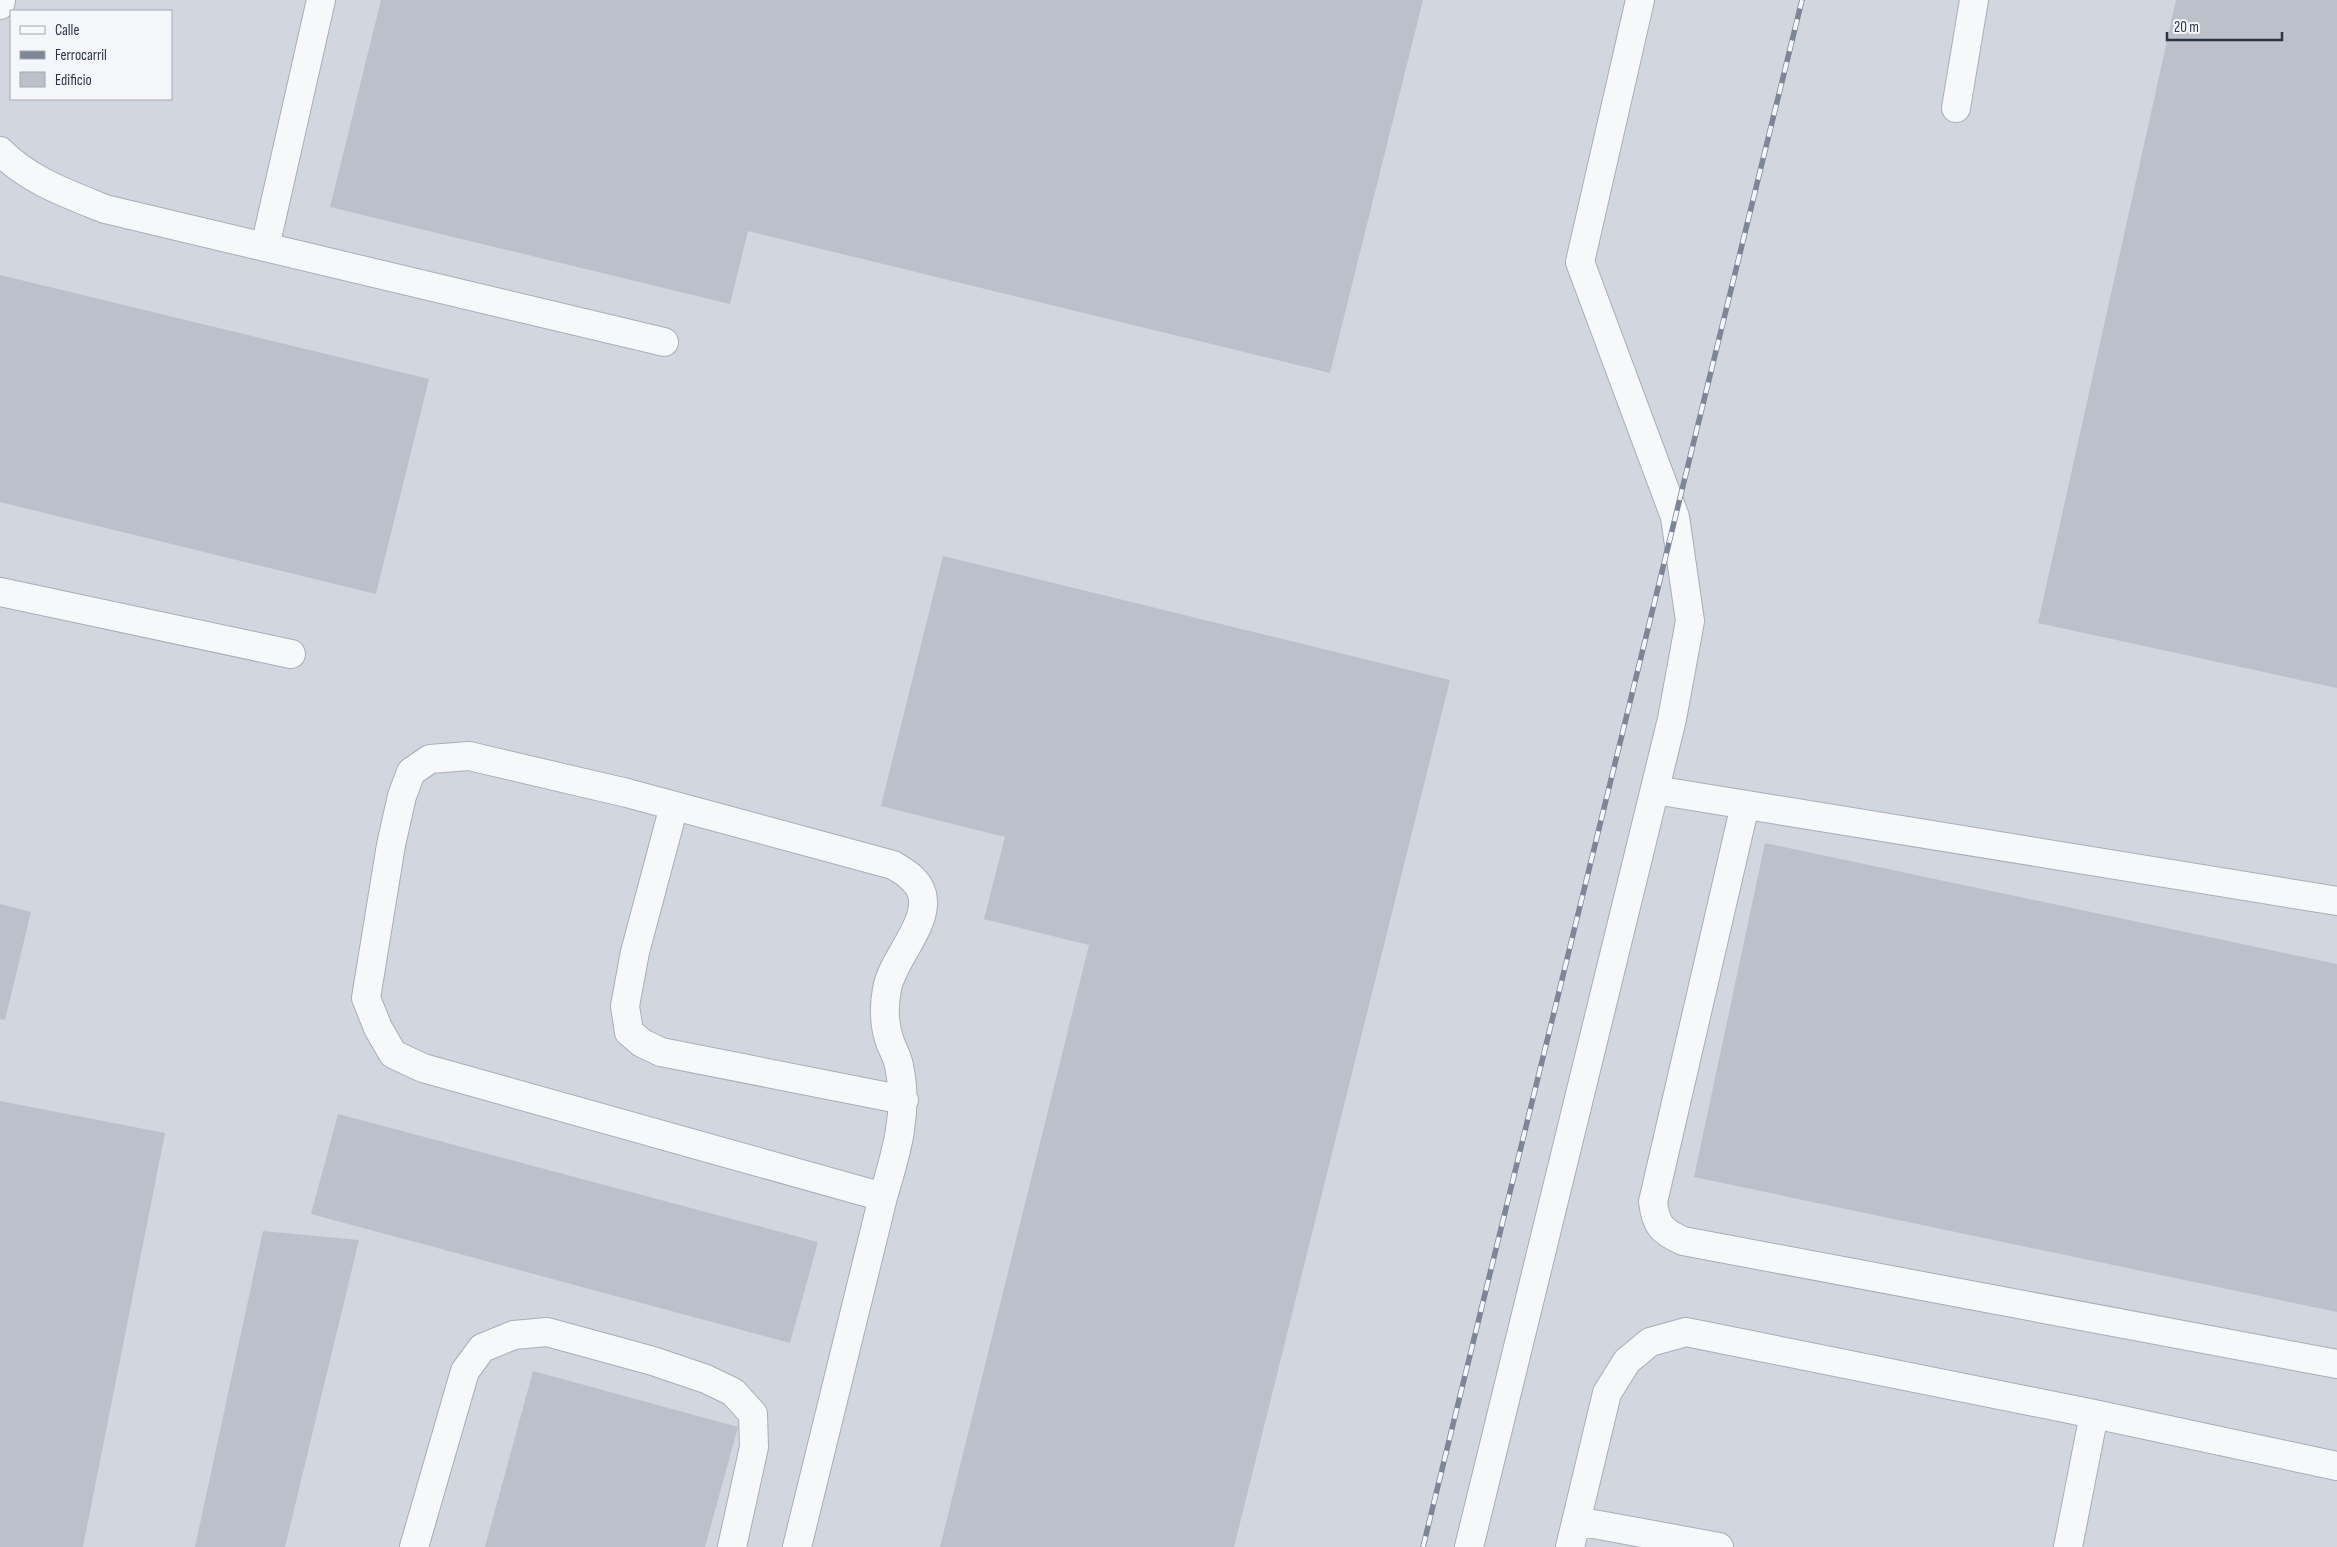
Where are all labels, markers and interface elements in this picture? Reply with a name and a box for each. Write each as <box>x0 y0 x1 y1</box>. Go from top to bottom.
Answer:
legend <box>10 10 172 100</box>
scale bar <box>2167 10 2282 42</box>
text: 20 m <box>2174 18 2199 37</box>
text: Calle <box>55 21 79 40</box>
text: Ferrocarril <box>55 46 107 65</box>
text: Edificio <box>55 71 92 90</box>

